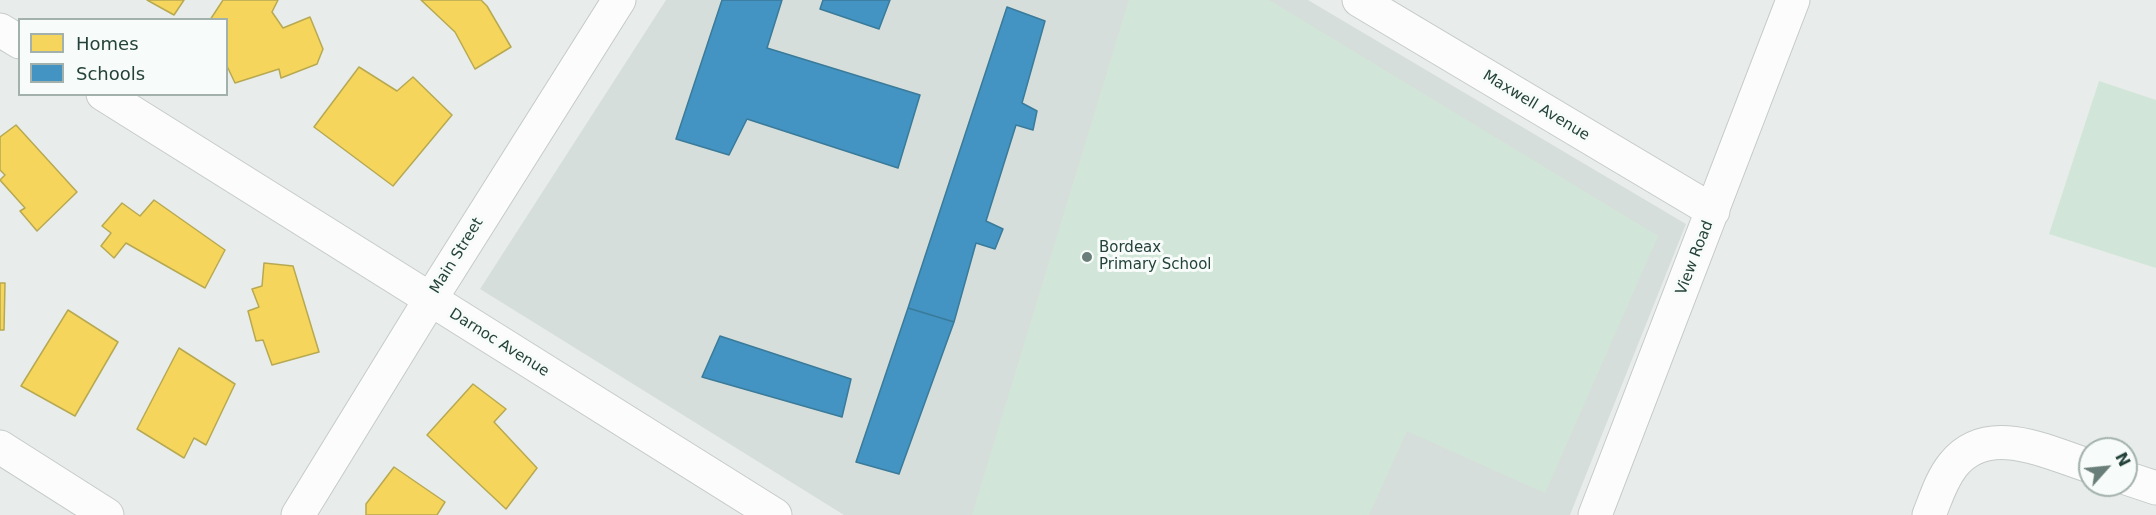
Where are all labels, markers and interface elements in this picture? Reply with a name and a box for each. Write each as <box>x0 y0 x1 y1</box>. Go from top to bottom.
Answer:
legend <box>18 18 228 96</box>
text: Homes <box>76 33 139 54</box>
text: Schools <box>76 63 145 84</box>
street label: Maxwell Avenue <box>1479 67 1593 145</box>
street label: Main Street <box>427 215 487 297</box>
street label: View Road <box>1673 218 1717 298</box>
place label: Bordeax Primary School <box>1099 239 1212 274</box>
marker: Bordeax Primary School <box>1080 250 1094 264</box>
street label: Darnoc Avenue <box>446 305 552 381</box>
north arrow <box>2078 437 2138 497</box>
text: N <box>2111 449 2134 470</box>

